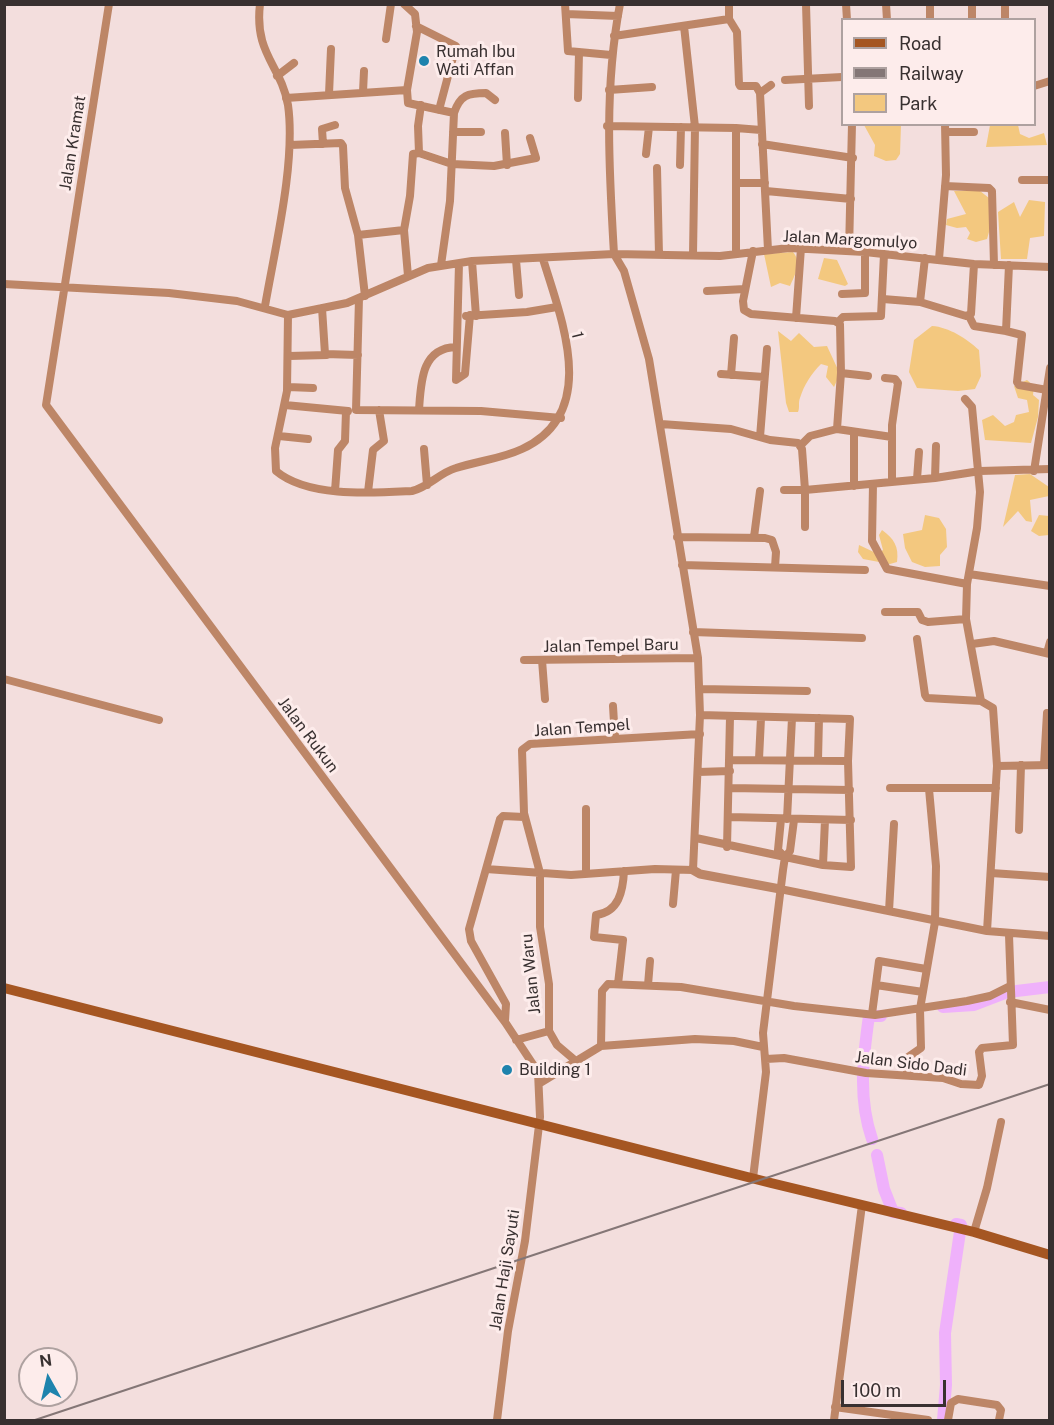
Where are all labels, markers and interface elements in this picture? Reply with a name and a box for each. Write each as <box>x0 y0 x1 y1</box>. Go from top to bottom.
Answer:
legend <box>841 18 1036 126</box>
text: Road <box>899 33 942 54</box>
place label: Rumah Ibu Wati Affan <box>436 42 515 80</box>
marker: Rumah Ibu Wati Affan <box>417 54 431 68</box>
text: Railway <box>899 63 964 84</box>
text: Park <box>899 93 937 114</box>
street label: Jalan Kramat <box>56 94 90 192</box>
street label: Jalan Margomulyo <box>782 227 918 253</box>
street label: 1 <box>567 330 587 340</box>
street label: Jalan Tempel Baru <box>543 635 679 657</box>
street label: Jalan Rukun <box>273 694 343 776</box>
street label: Jalan Tempel <box>533 715 631 741</box>
street label: Jalan Waru <box>517 933 545 1015</box>
street label: Jalan Sido Dadi <box>854 1048 968 1080</box>
place label: Building 1 <box>519 1060 591 1080</box>
marker: Building 1 <box>500 1063 514 1077</box>
street label: Jalan Haji Sayuti <box>486 1208 524 1332</box>
north arrow <box>18 1347 78 1407</box>
text: N <box>38 1350 53 1371</box>
scale bar <box>844 1368 949 1406</box>
text: 100 m <box>852 1380 901 1401</box>

